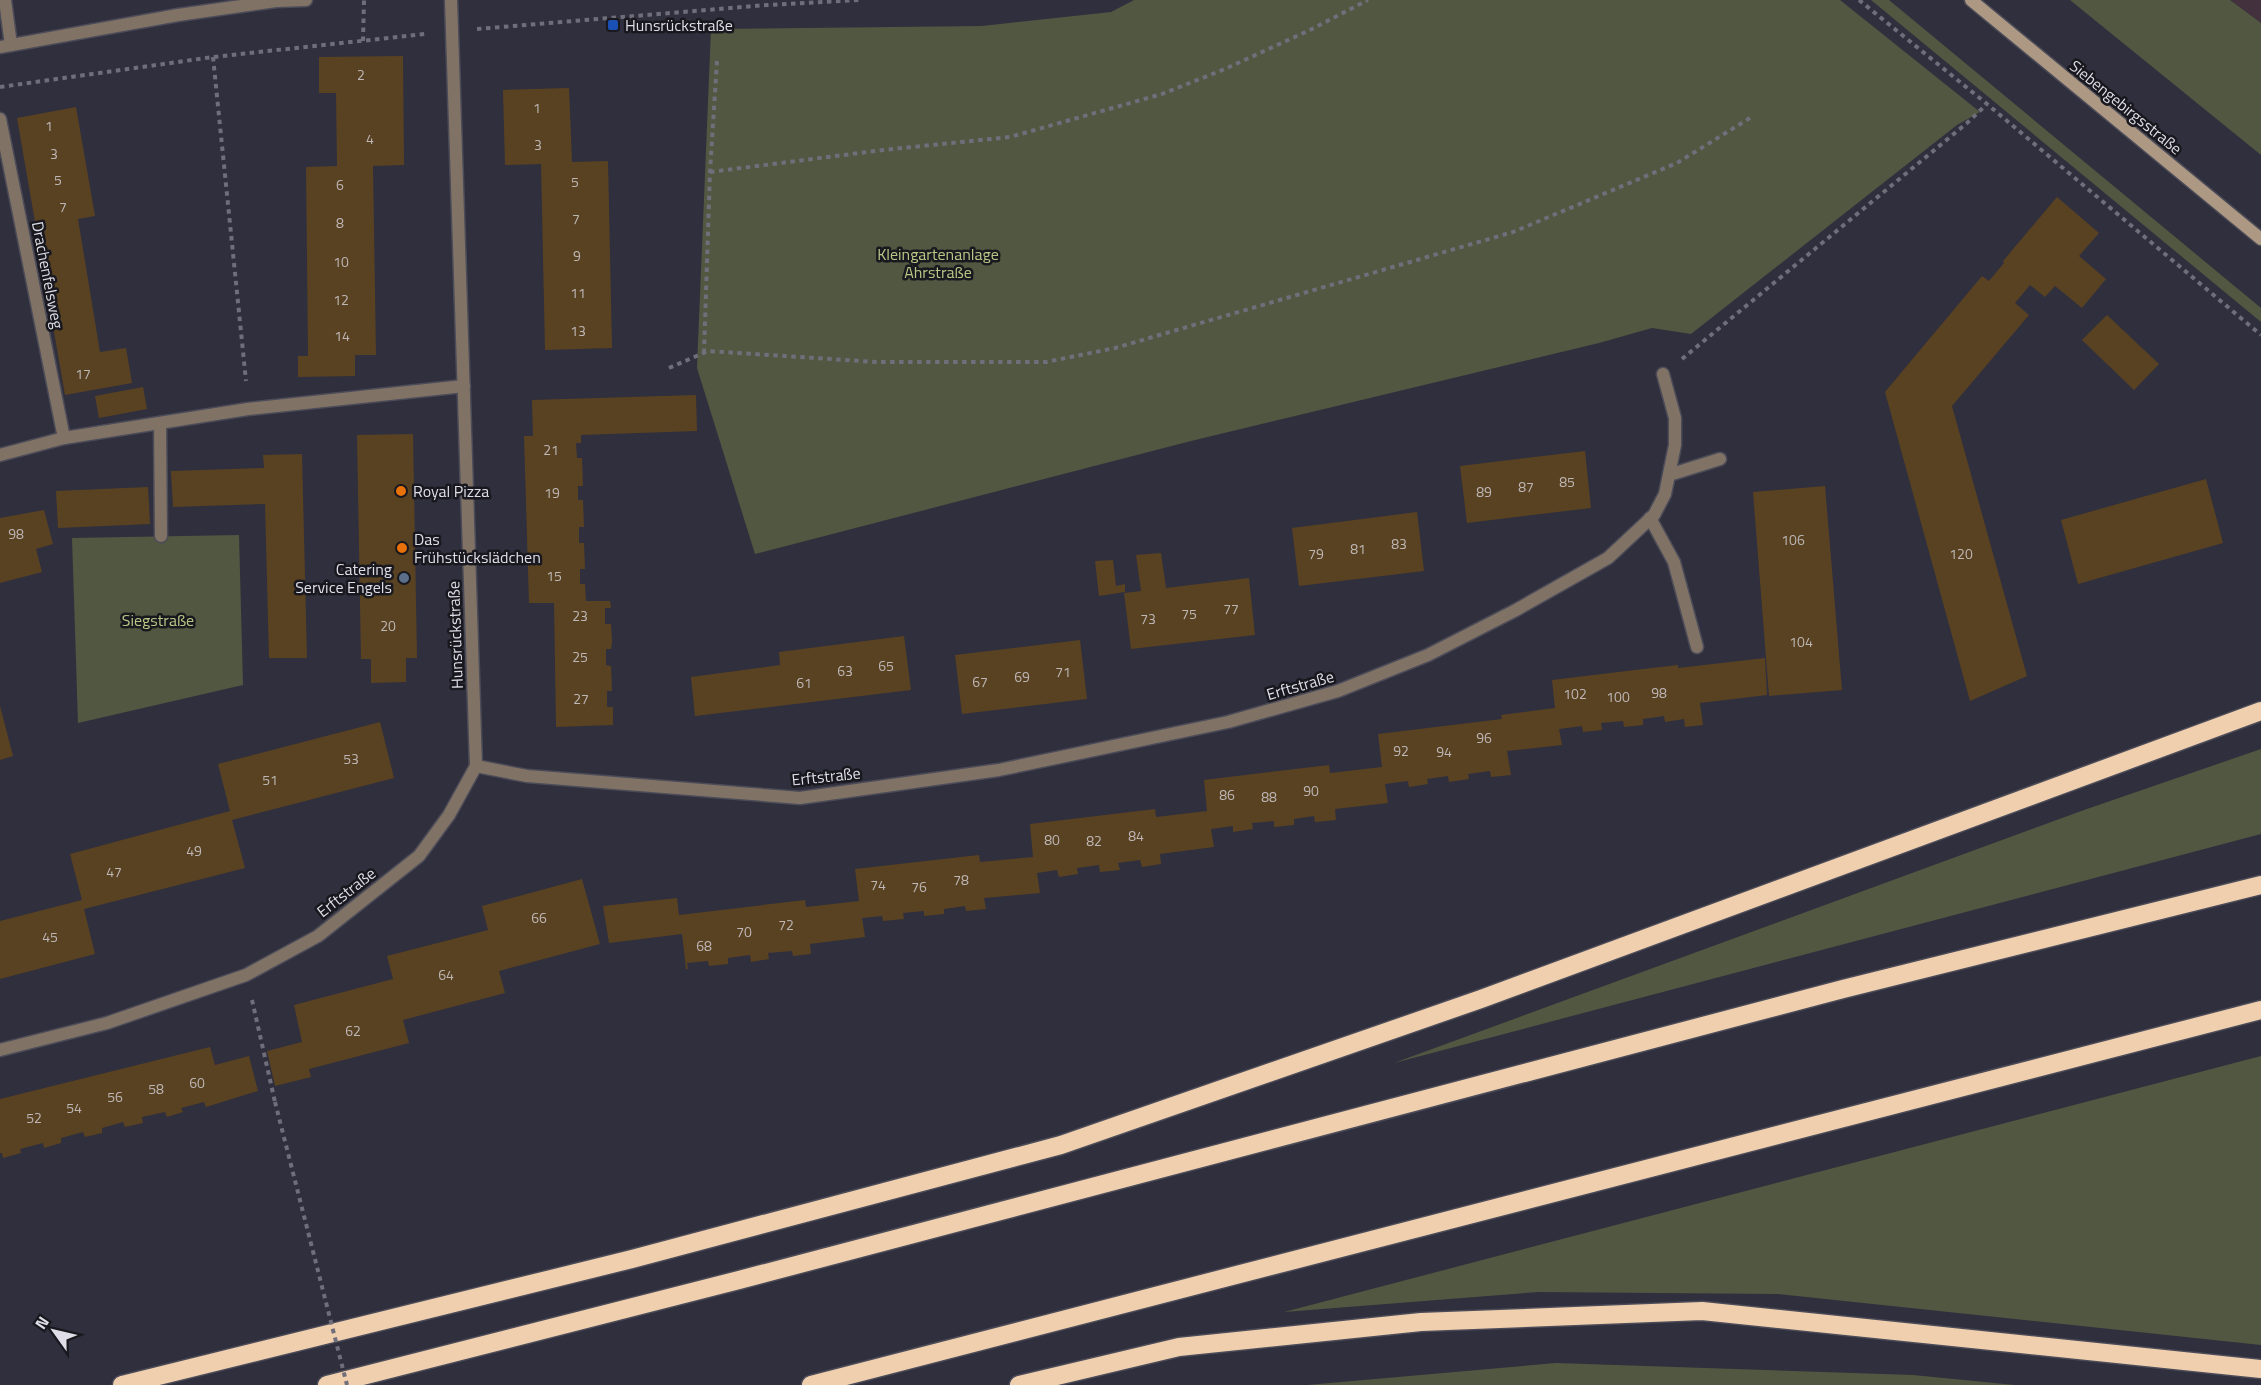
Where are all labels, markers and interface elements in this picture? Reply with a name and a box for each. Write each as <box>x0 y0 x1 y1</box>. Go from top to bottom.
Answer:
place label: Hunsrückstraße <box>625 13 733 37</box>
marker: Hunsrückstraße <box>606 18 620 32</box>
street label: Siebengebirgsstraße <box>2065 54 2187 160</box>
house number: 2 <box>357 64 365 85</box>
house number: 1 <box>533 97 541 118</box>
house number: 1 <box>45 115 53 136</box>
house number: 4 <box>366 128 374 149</box>
house number: 3 <box>534 134 542 155</box>
house number: 3 <box>50 143 58 164</box>
house number: 5 <box>54 169 62 190</box>
house number: 5 <box>571 171 579 192</box>
house number: 6 <box>336 174 344 195</box>
house number: 7 <box>59 196 67 217</box>
house number: 7 <box>572 208 580 229</box>
house number: 8 <box>336 212 344 233</box>
street label: Drachenfelsweg <box>26 219 70 331</box>
park label: Kleingartenanlage Ahrstraße <box>877 242 999 284</box>
house number: 9 <box>573 245 581 266</box>
house number: 10 <box>333 251 349 272</box>
house number: 11 <box>570 282 586 303</box>
house number: 12 <box>333 289 349 310</box>
house number: 13 <box>570 320 586 341</box>
house number: 14 <box>334 325 350 346</box>
house number: 17 <box>75 363 91 384</box>
house number: 21 <box>543 439 559 460</box>
house number: 85 <box>1559 471 1575 492</box>
house number: 87 <box>1518 476 1534 497</box>
place label: Royal Pizza <box>413 479 489 503</box>
house number: 89 <box>1476 481 1492 502</box>
house number: 19 <box>544 482 560 503</box>
marker: Royal Pizza <box>394 484 408 498</box>
house number: 98 <box>8 523 24 544</box>
place label: Das Frühstückslädchen <box>414 527 541 569</box>
house number: 106 <box>1781 529 1805 550</box>
house number: 83 <box>1391 533 1407 554</box>
house number: 81 <box>1350 538 1366 559</box>
marker: Das Frühstückslädchen <box>395 541 409 555</box>
house number: 79 <box>1308 543 1324 564</box>
house number: 120 <box>1949 543 1973 564</box>
place label: Catering Service Engels <box>295 557 392 599</box>
house number: 15 <box>546 565 562 586</box>
marker: Catering Service Engels <box>397 571 411 585</box>
street label: Hunsrückstraße <box>441 581 469 689</box>
house number: 77 <box>1223 598 1239 619</box>
house number: 75 <box>1181 603 1197 624</box>
house number: 23 <box>572 605 588 626</box>
park label: Siegstraße <box>122 608 194 632</box>
house number: 73 <box>1140 608 1156 629</box>
house number: 20 <box>380 615 396 636</box>
house number: 104 <box>1789 631 1813 652</box>
house number: 25 <box>572 646 588 667</box>
house number: 65 <box>878 655 894 676</box>
house number: 63 <box>837 660 853 681</box>
house number: 71 <box>1055 661 1071 682</box>
street label: Erftstraße <box>1263 664 1337 706</box>
house number: 69 <box>1014 666 1030 687</box>
house number: 67 <box>972 671 988 692</box>
house number: 61 <box>796 672 812 693</box>
house number: 98 <box>1651 682 1667 703</box>
house number: 102 <box>1563 683 1587 704</box>
house number: 100 <box>1606 686 1630 707</box>
house number: 27 <box>573 688 589 709</box>
house number: 96 <box>1476 727 1492 748</box>
house number: 92 <box>1393 740 1409 761</box>
house number: 94 <box>1436 741 1452 762</box>
house number: 53 <box>343 748 359 769</box>
street label: Erftstraße <box>790 760 862 792</box>
house number: 51 <box>262 769 278 790</box>
house number: 90 <box>1303 780 1319 801</box>
house number: 86 <box>1219 784 1235 805</box>
house number: 88 <box>1261 786 1277 807</box>
house number: 84 <box>1128 825 1144 846</box>
house number: 80 <box>1044 829 1060 850</box>
house number: 82 <box>1086 830 1102 851</box>
house number: 49 <box>186 840 202 861</box>
house number: 47 <box>106 861 122 882</box>
street label: Erftstraße <box>311 861 381 923</box>
house number: 78 <box>953 869 969 890</box>
house number: 74 <box>870 874 886 895</box>
house number: 76 <box>911 876 927 897</box>
house number: 66 <box>531 907 547 928</box>
house number: 72 <box>778 914 794 935</box>
house number: 70 <box>736 921 752 942</box>
house number: 45 <box>42 926 58 947</box>
house number: 68 <box>696 935 712 956</box>
house number: 64 <box>438 964 454 985</box>
house number: 62 <box>345 1020 361 1041</box>
house number: 60 <box>189 1072 205 1093</box>
house number: 58 <box>148 1078 164 1099</box>
house number: 56 <box>107 1086 123 1107</box>
house number: 54 <box>66 1097 82 1118</box>
house number: 52 <box>26 1107 42 1128</box>
north arrow <box>24 1301 84 1361</box>
text: N <box>29 1311 55 1334</box>

